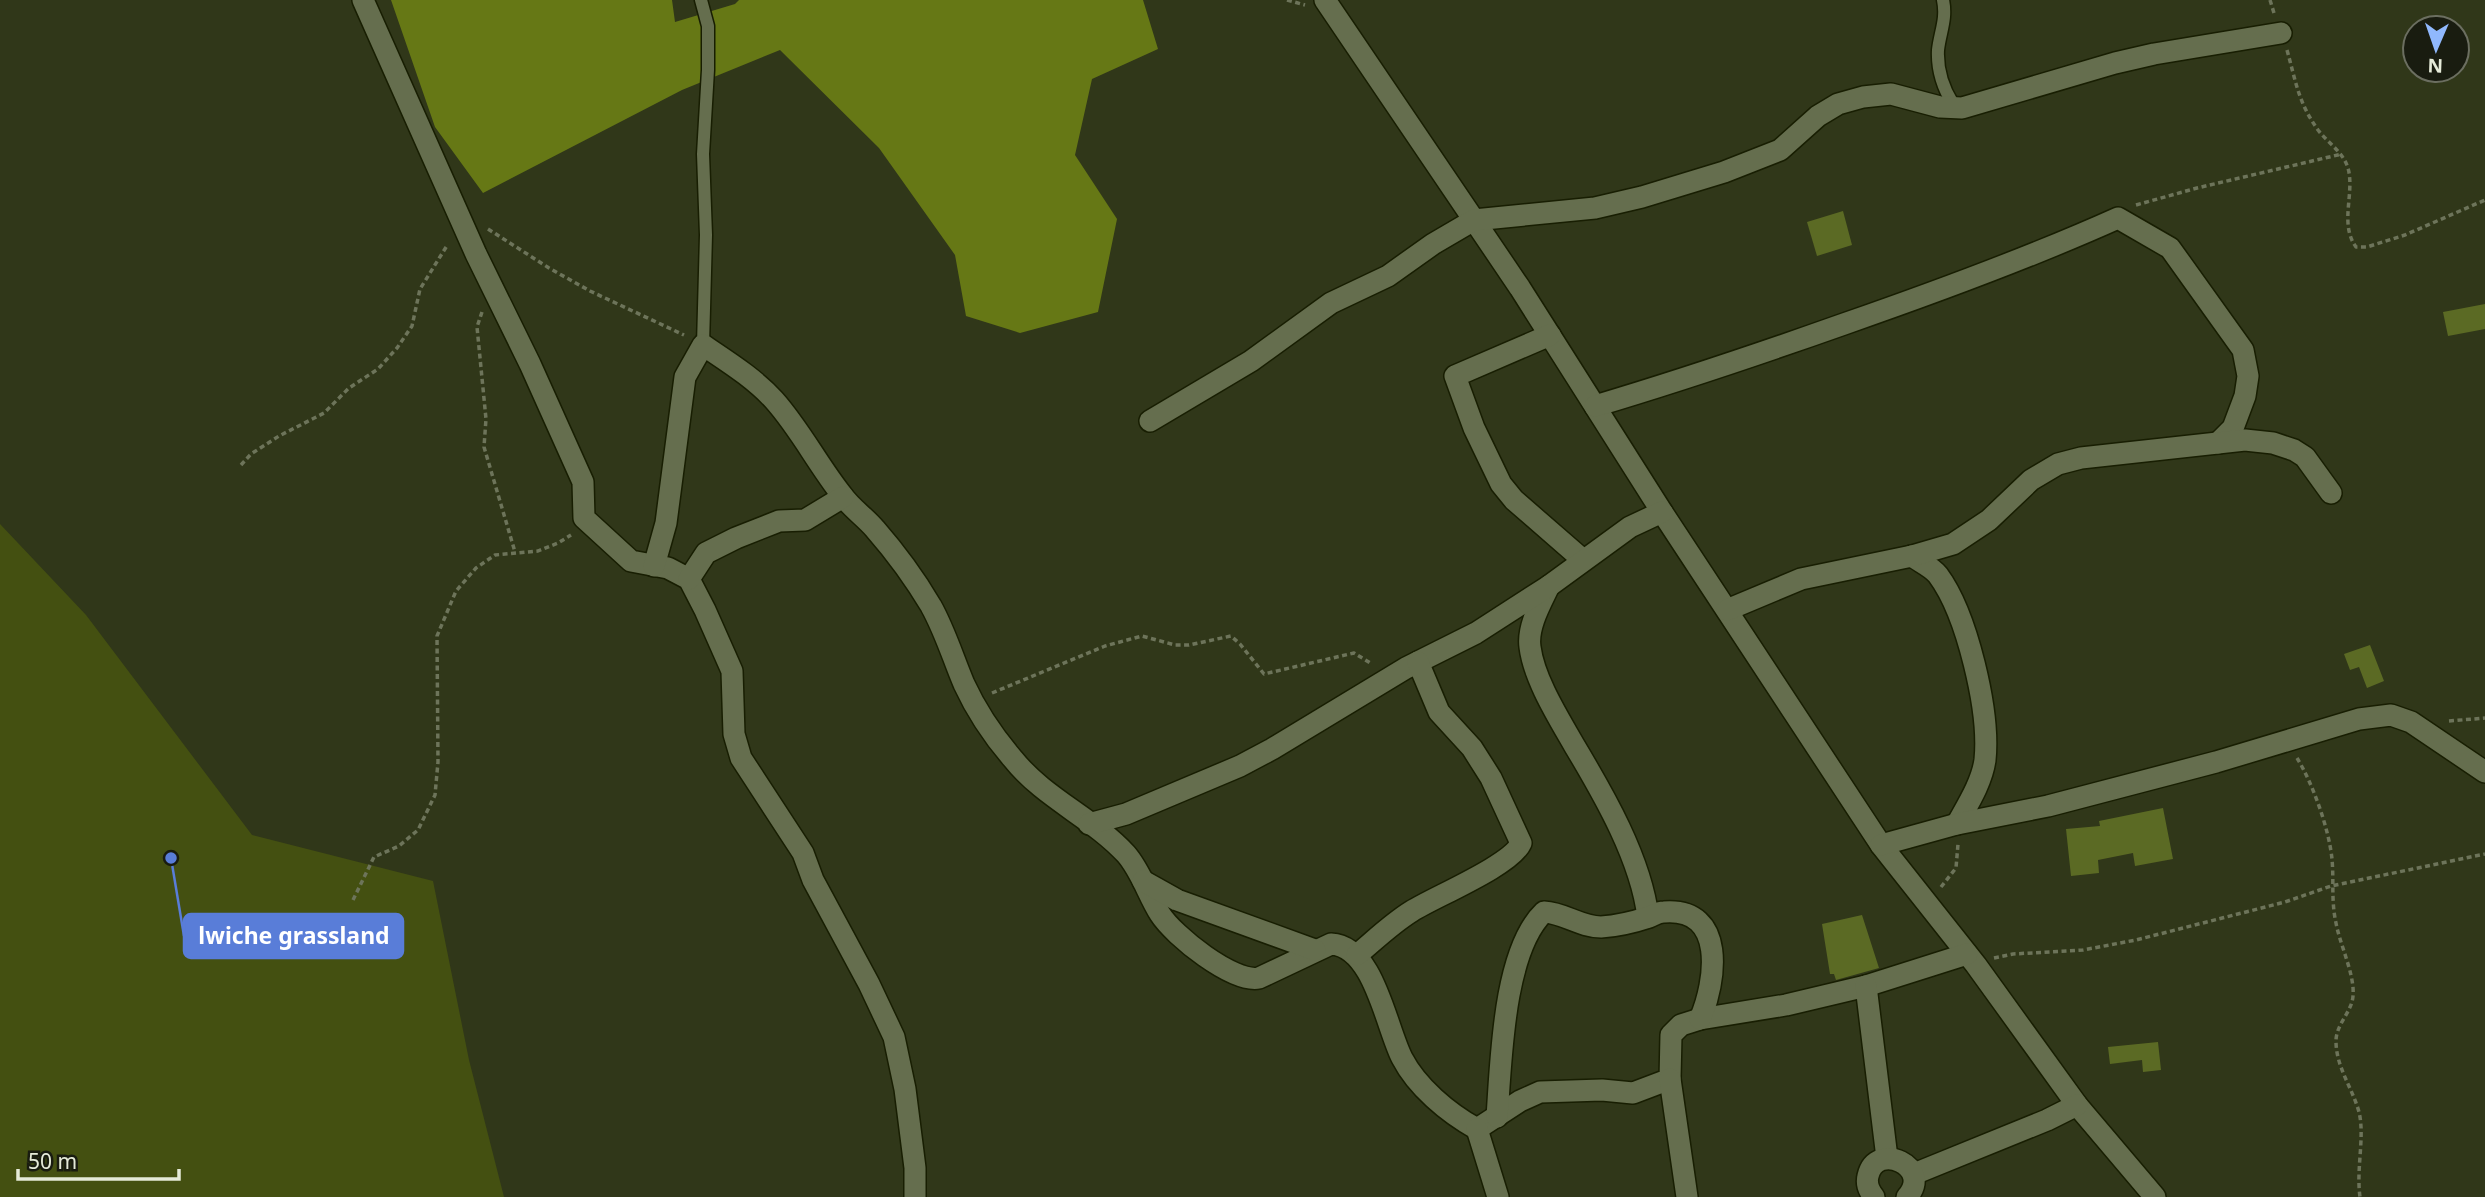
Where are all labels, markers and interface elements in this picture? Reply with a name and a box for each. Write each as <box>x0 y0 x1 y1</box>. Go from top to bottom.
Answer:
north arrow <box>2401 14 2471 84</box>
text: N <box>2427 53 2444 79</box>
callout: lwiche grassland <box>184 914 403 958</box>
text: lwiche grassland <box>198 919 390 951</box>
scale bar <box>18 1138 178 1182</box>
text: 50 m <box>28 1147 77 1175</box>

